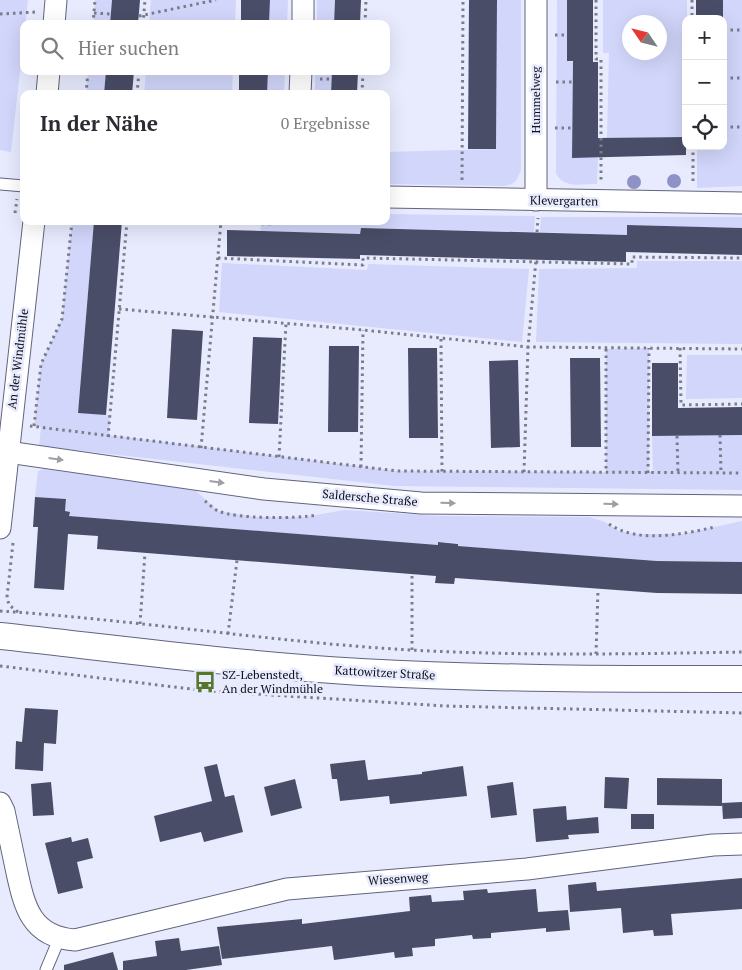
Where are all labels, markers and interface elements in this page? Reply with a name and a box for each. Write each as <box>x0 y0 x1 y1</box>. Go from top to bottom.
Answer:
north arrow <box>622 15 667 60</box>
map controls <box>682 15 727 150</box>
button: + <box>682 15 727 60</box>
search box <box>20 20 390 75</box>
icon: search <box>38 34 66 62</box>
text: Hier suchen <box>78 35 179 60</box>
button: − <box>682 60 727 105</box>
street label: Hummelweg <box>528 66 543 133</box>
button: locate <box>682 105 727 150</box>
text: In der Nähe <box>40 109 158 137</box>
text: 0 Ergebnisse <box>281 112 370 134</box>
street label: Klevergarten <box>530 192 598 209</box>
street label: An der Windmühle <box>4 308 31 410</box>
one-way arrow <box>48 455 64 463</box>
one-way arrow <box>209 478 225 486</box>
street label: Saldersche Straße <box>322 486 418 509</box>
one-way arrow <box>441 499 457 507</box>
one-way arrow <box>603 501 619 509</box>
street label: Kattowitzer Straße <box>334 662 436 683</box>
place label: SZ-Lebenstedt, An der Windmühle <box>222 667 323 696</box>
bus stop icon: SZ-Lebenstedt, An der Windmühle <box>192 669 218 695</box>
street label: Wiesenweg <box>367 869 429 888</box>

